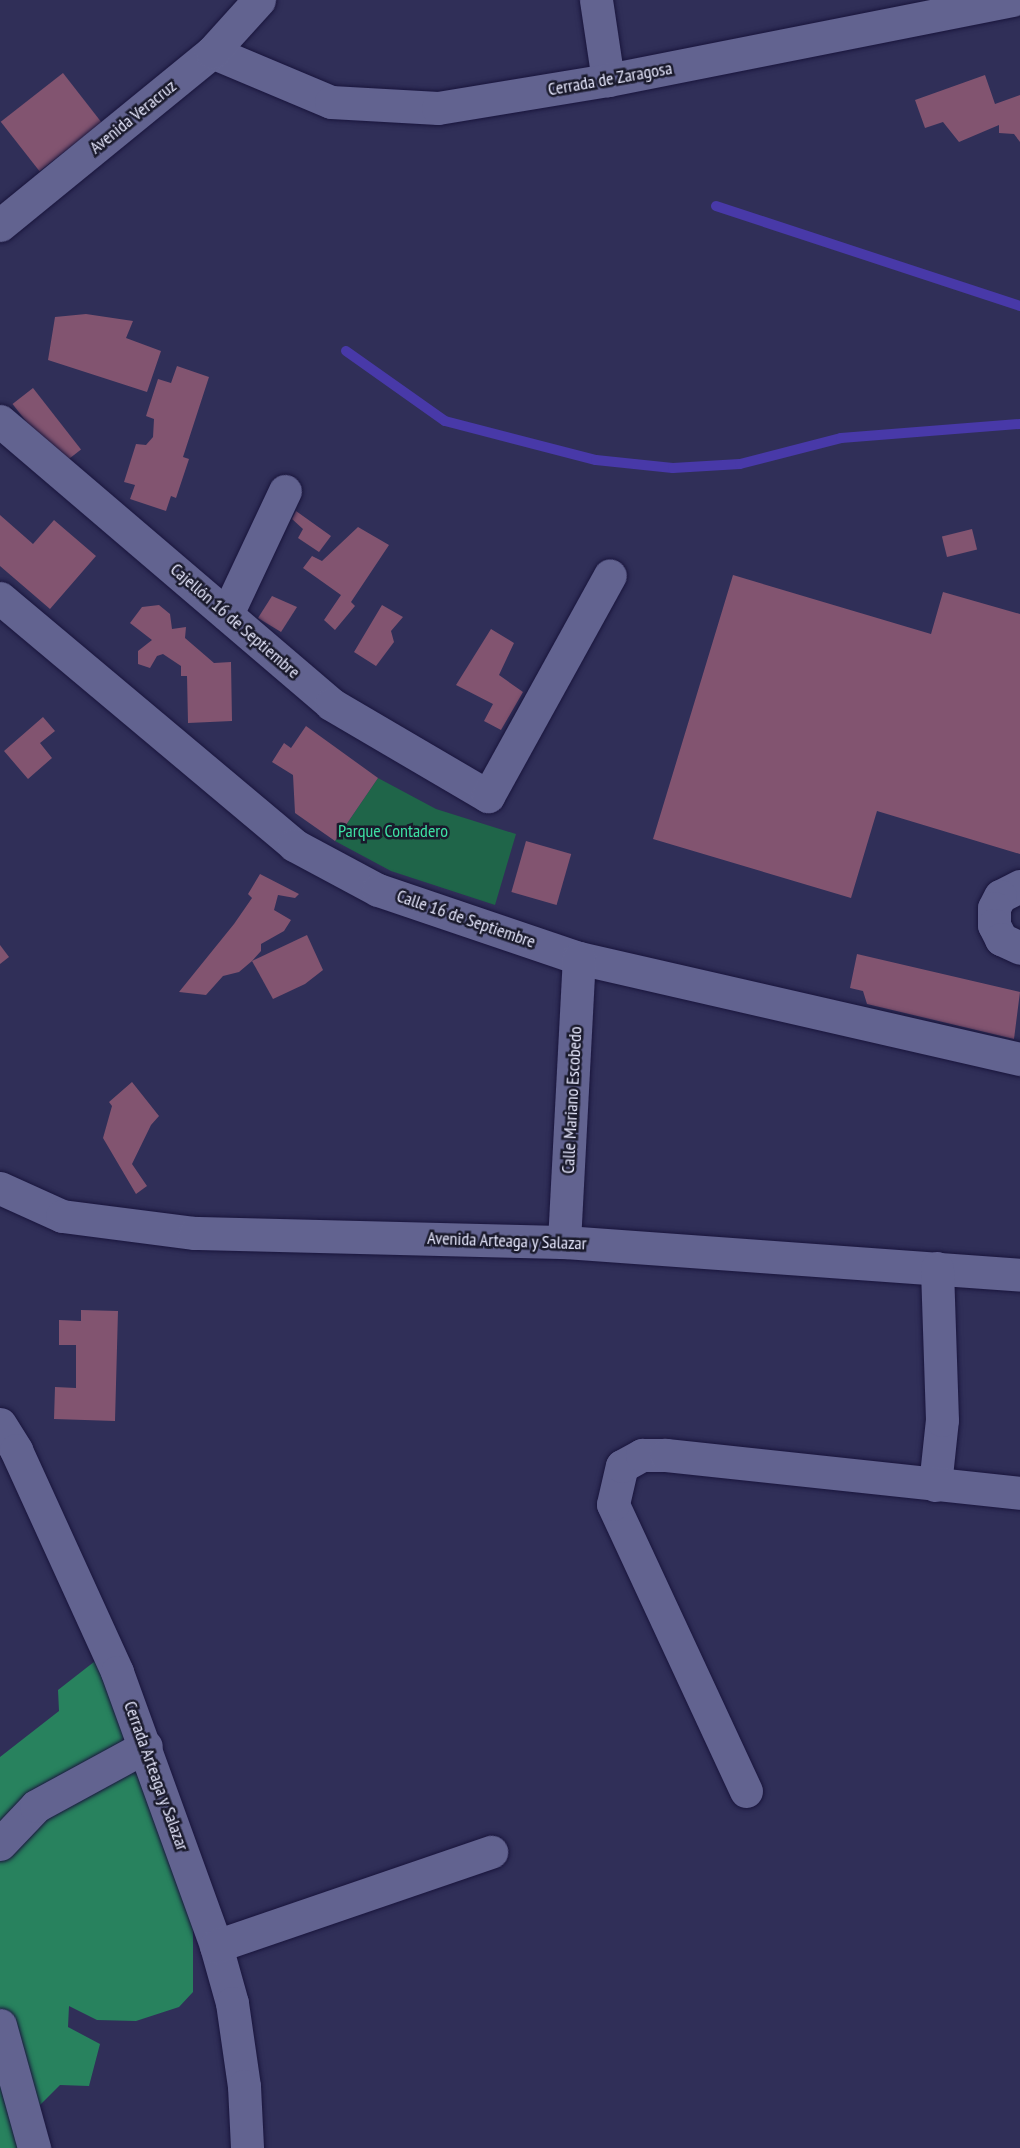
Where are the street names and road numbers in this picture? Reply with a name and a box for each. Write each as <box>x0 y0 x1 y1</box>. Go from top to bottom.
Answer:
street label: Cerrada de Zaragosa <box>546 57 674 101</box>
street label: Avenida Veracruz <box>85 75 181 159</box>
street label: Cajellón 16 de Septiembre <box>166 559 304 683</box>
street label: Calle 16 de Septiembre <box>394 885 538 953</box>
street label: Calle Mariano Escobedo <box>557 1026 587 1174</box>
street label: Avenida Arteaga y Salazar <box>426 1227 588 1255</box>
street label: Cerrada Arteaga y Salazar <box>119 1698 193 1854</box>

